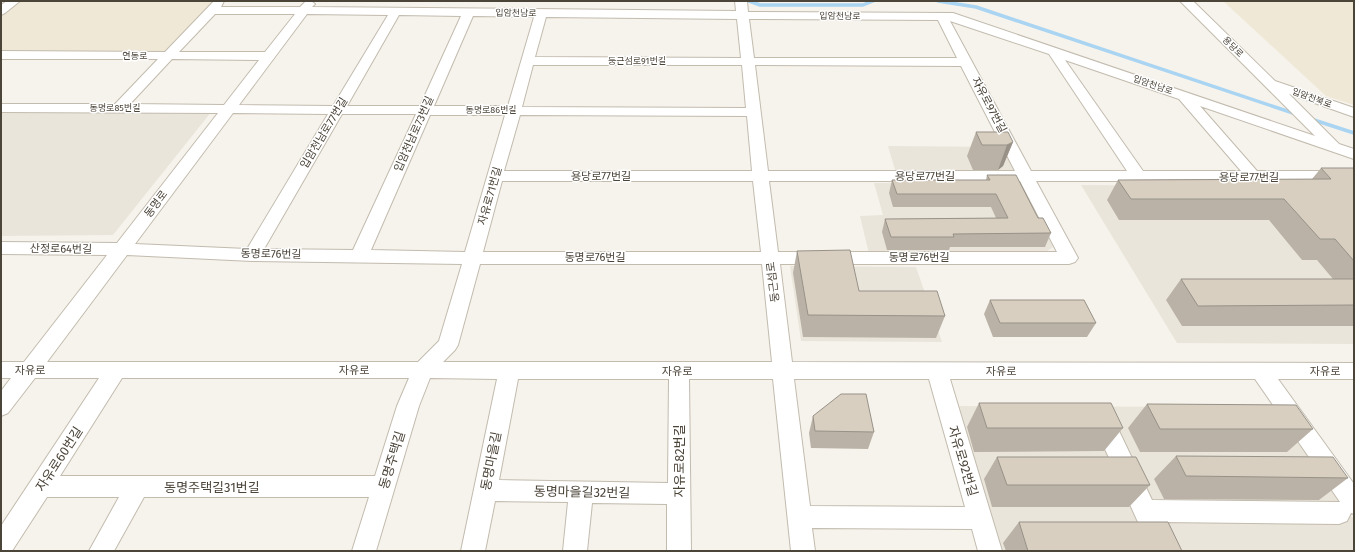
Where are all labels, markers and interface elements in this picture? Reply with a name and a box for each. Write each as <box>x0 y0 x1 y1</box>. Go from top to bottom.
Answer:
street label: 입암천남로 <box>495 7 537 18</box>
street label: 입암천남로 <box>819 10 861 21</box>
street label: 용당로 <box>1221 35 1245 59</box>
street label: 연동로 <box>123 51 147 61</box>
street label: 둥근섬로91번길 <box>608 56 666 66</box>
street label: 입암천남로 <box>1132 73 1175 96</box>
street label: 자유로97번길 <box>969 75 1009 135</box>
street label: 입암천북로 <box>1291 85 1334 110</box>
street label: 입암천남로73번길 <box>392 94 436 174</box>
street label: 입암천남로77번길 <box>298 95 350 171</box>
street label: 동명로85번길 <box>90 103 140 113</box>
street label: 동명로86번길 <box>465 105 517 115</box>
street label: 자유로71번길 <box>475 165 505 227</box>
street label: 용당로77번길 <box>571 170 631 183</box>
street label: 용당로77번길 <box>895 170 955 183</box>
street label: 용당로77번길 <box>1219 171 1279 184</box>
street label: 동명로 <box>142 188 170 220</box>
street label: 산정로64번길 <box>30 242 92 256</box>
street label: 동명로76번길 <box>240 247 302 261</box>
street label: 동명로76번길 <box>564 251 626 264</box>
street label: 동명로76번길 <box>888 251 950 264</box>
street label: 둥근섬로 <box>764 261 782 303</box>
street label: 자유로 <box>15 364 45 377</box>
street label: 자유로 <box>339 364 369 377</box>
street label: 자유로 <box>662 365 692 378</box>
street label: 자유로 <box>986 365 1016 378</box>
street label: 자유로 <box>1310 365 1340 378</box>
street label: 자유로60번길 <box>33 424 85 494</box>
street label: 자유로82번길 <box>672 424 687 498</box>
street label: 자유로92번길 <box>945 424 981 498</box>
street label: 동명주택길 <box>376 429 408 491</box>
street label: 동명마을길 <box>478 430 504 492</box>
street label: 동명주택길31번길 <box>164 480 260 495</box>
street label: 동명마을길32번길 <box>534 484 630 500</box>

